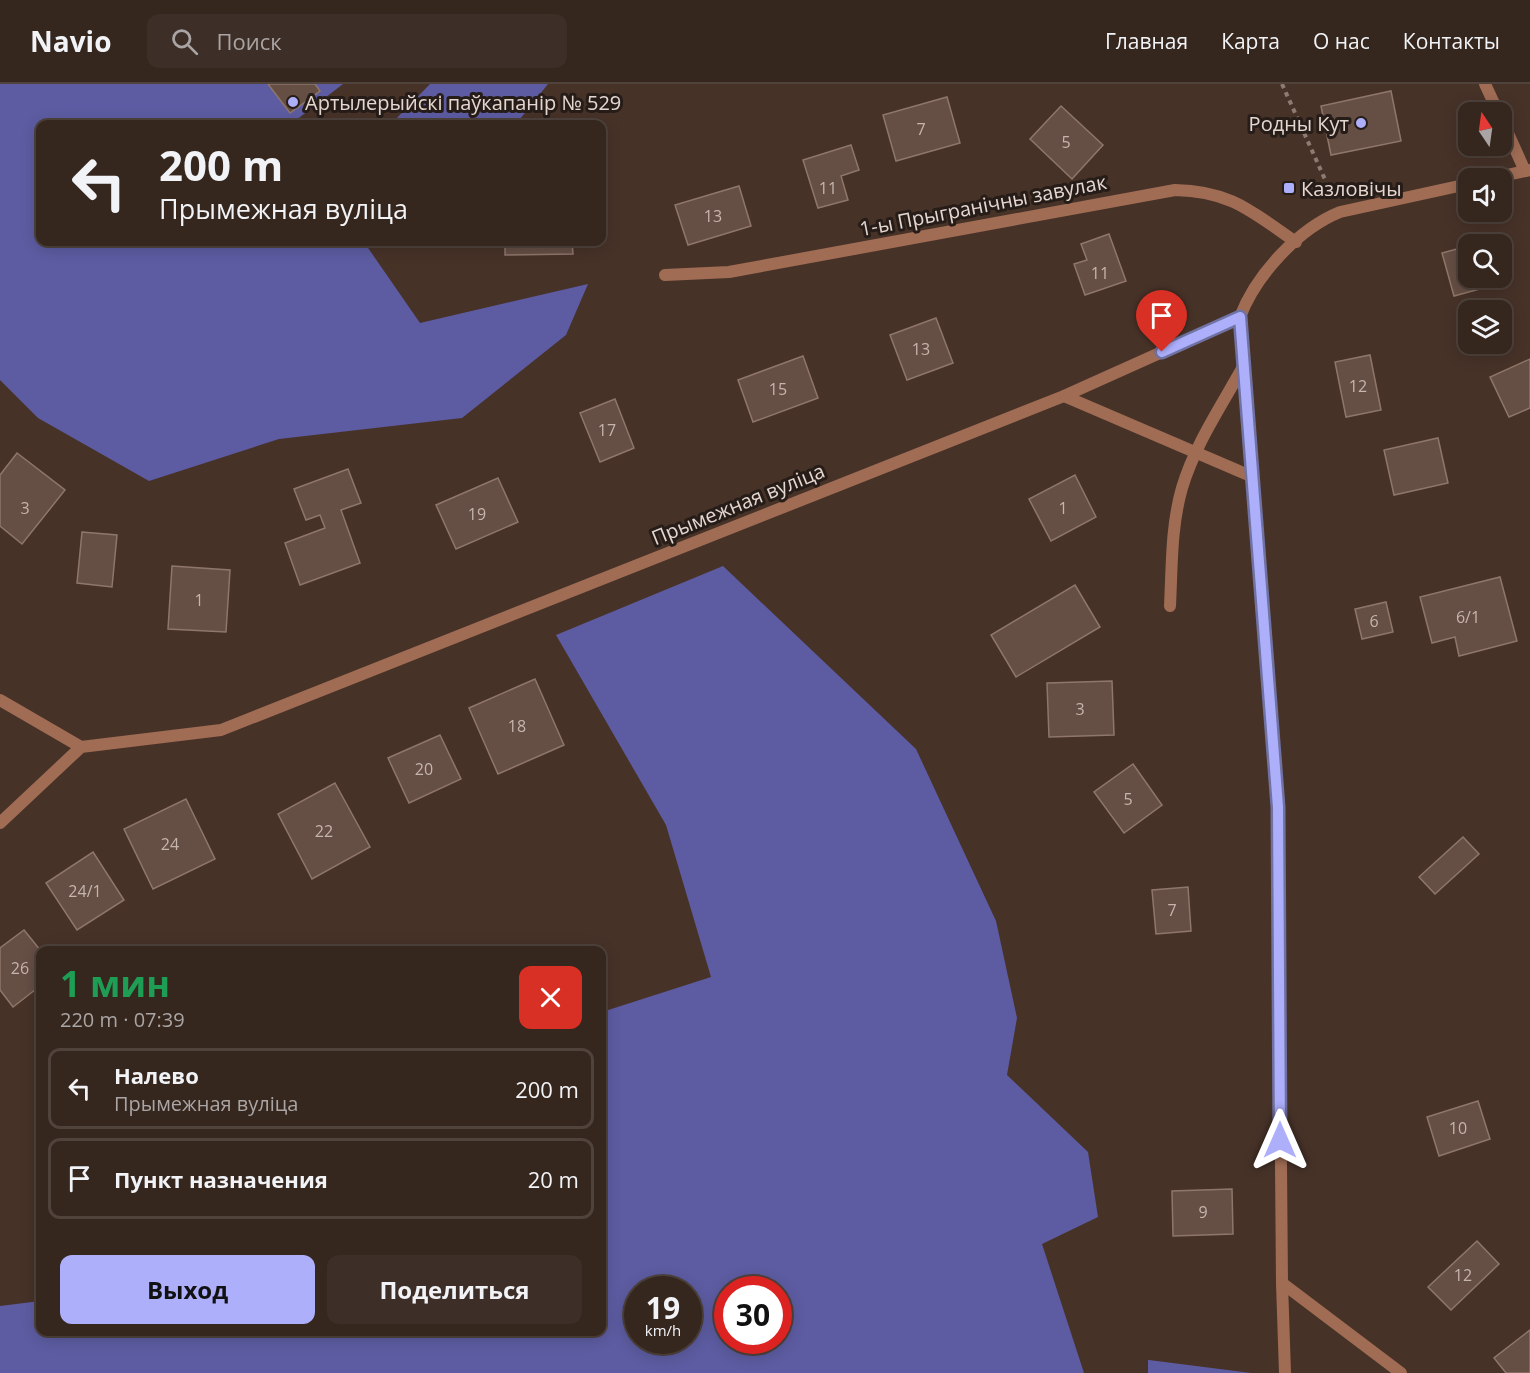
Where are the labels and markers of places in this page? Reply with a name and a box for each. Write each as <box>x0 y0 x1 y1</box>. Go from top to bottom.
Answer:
place label: Артылерыйскі паўкапанір № 529 <box>305 89 621 116</box>
marker: Артылерыйскі паўкапанір № 529 <box>286 95 300 109</box>
place label: Родны Кут <box>1249 110 1349 137</box>
marker: Родны Кут <box>1354 116 1368 130</box>
place label: Казловічы <box>1301 175 1402 202</box>
marker: Казловічы <box>1282 181 1296 195</box>
pin <box>1136 290 1187 352</box>

